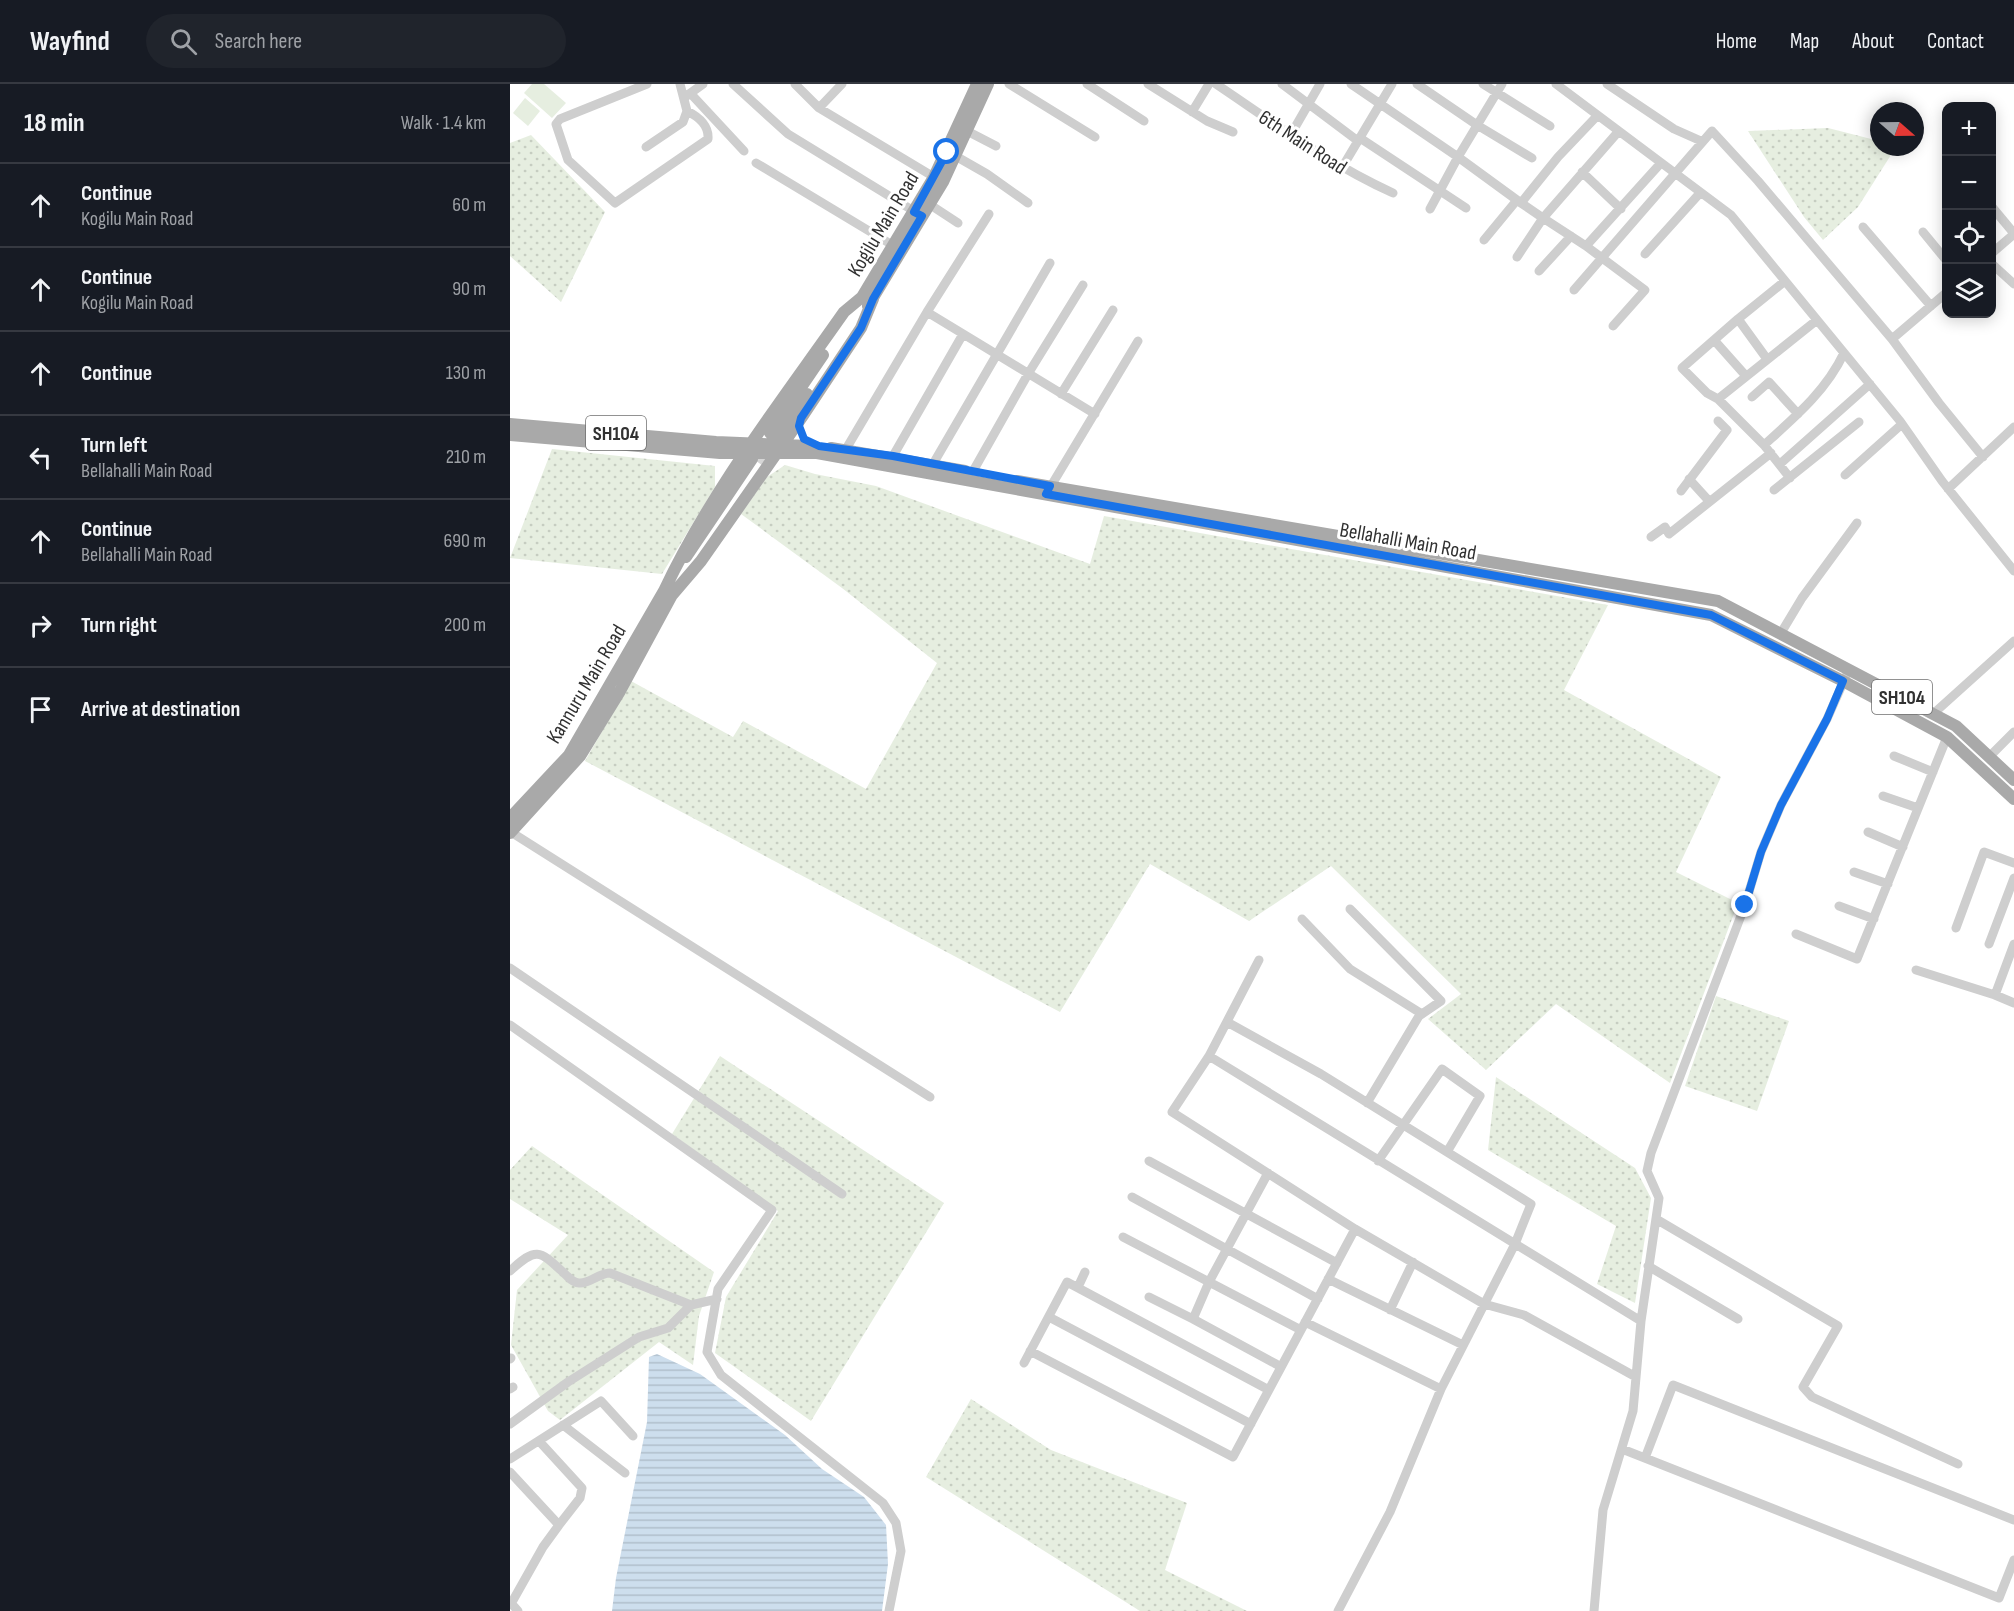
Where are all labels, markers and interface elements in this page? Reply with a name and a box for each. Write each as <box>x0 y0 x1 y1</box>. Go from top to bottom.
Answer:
search box <box>146 14 566 68</box>
text: Wayfind <box>30 25 110 58</box>
icon: search <box>167 25 200 58</box>
text: Search here <box>215 28 302 55</box>
text: Home <box>1716 29 1757 54</box>
text: Map <box>1790 29 1819 54</box>
text: About <box>1852 29 1894 54</box>
text: Contact <box>1927 29 1984 54</box>
north arrow <box>1870 102 1924 156</box>
map controls <box>1942 102 1996 318</box>
button: + <box>1942 102 1996 156</box>
street label: 6th Main Road <box>1254 105 1351 180</box>
text: 18 min <box>24 108 85 139</box>
text: Walk · 1.4 km <box>401 111 486 135</box>
route start <box>933 138 959 164</box>
button: − <box>1942 156 1996 210</box>
street label: Kogilu Main Road <box>842 167 924 281</box>
text: Continue <box>81 180 152 207</box>
icon: ahead <box>24 189 57 222</box>
text: 60 m <box>452 193 486 217</box>
text: Kogilu Main Road <box>81 207 193 231</box>
button: locate <box>1942 210 1996 264</box>
text: Continue <box>81 264 152 291</box>
button: layers <box>1942 264 1996 318</box>
icon: ahead <box>24 273 57 306</box>
text: 90 m <box>452 277 486 301</box>
text: Kogilu Main Road <box>81 291 193 315</box>
icon: ahead <box>24 357 57 390</box>
text: Continue <box>81 360 152 387</box>
text: 130 m <box>446 361 486 385</box>
road number: SH104 <box>586 416 646 450</box>
text: Turn left <box>81 432 147 459</box>
icon: left <box>24 441 57 474</box>
text: 210 m <box>446 445 486 469</box>
text: Bellahalli Main Road <box>81 459 212 483</box>
text: Continue <box>81 516 152 543</box>
street label: Bellahalli Main Road <box>1338 517 1478 566</box>
icon: ahead <box>24 525 57 558</box>
text: 690 m <box>444 529 486 553</box>
text: Bellahalli Main Road <box>81 543 212 567</box>
icon: right <box>24 609 57 642</box>
text: Turn right <box>81 612 157 639</box>
text: 200 m <box>444 613 486 637</box>
street label: Kannuru Main Road <box>541 620 632 748</box>
road number: SH104 <box>1872 680 1932 714</box>
icon: arrive <box>24 693 57 726</box>
text: Arrive at destination <box>81 696 240 723</box>
route end <box>1731 891 1757 917</box>

